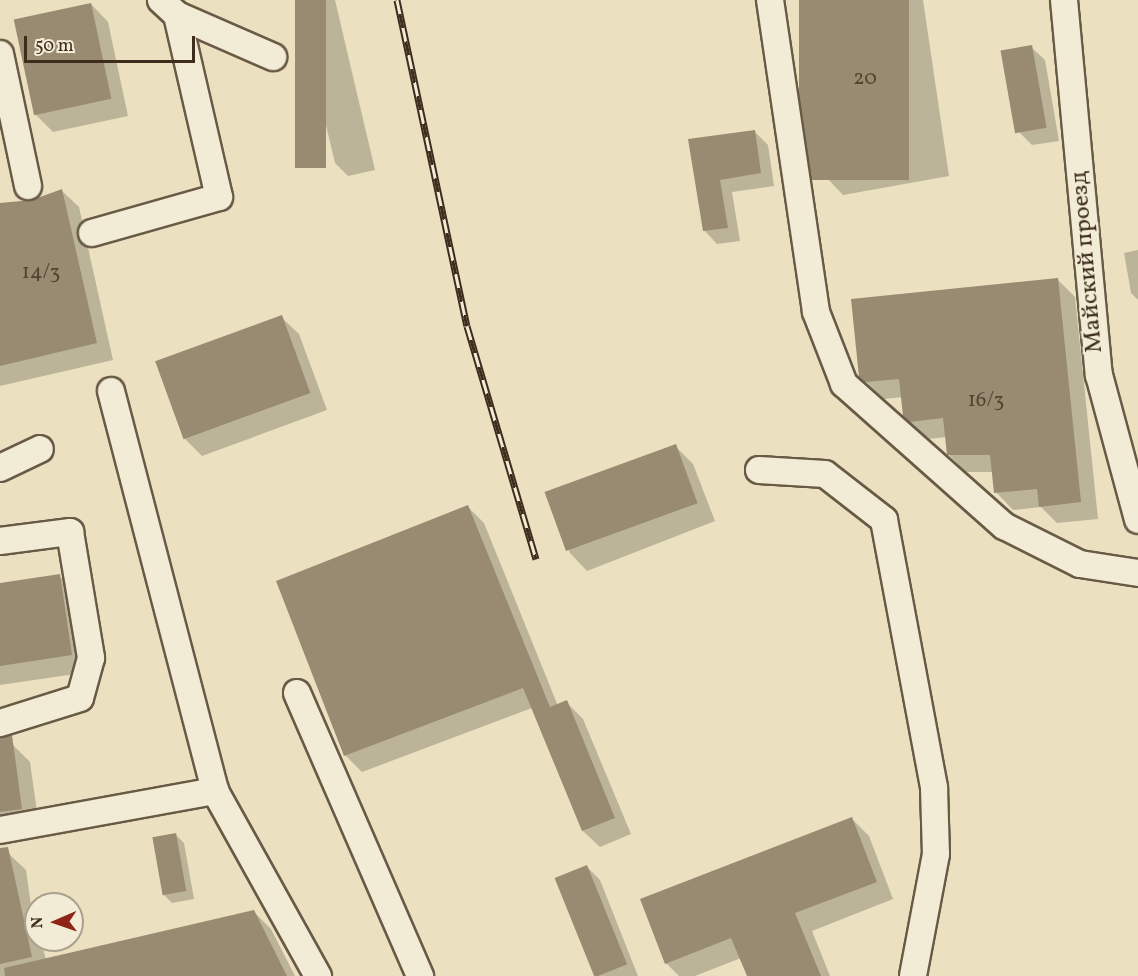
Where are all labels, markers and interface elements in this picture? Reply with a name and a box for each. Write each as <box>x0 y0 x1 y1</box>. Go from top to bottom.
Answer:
scale bar <box>27 24 198 62</box>
text: 50 m <box>35 34 74 59</box>
house number: 20 <box>853 66 877 92</box>
street label: Майский проезд <box>1066 170 1110 354</box>
house number: 14/3 <box>22 260 60 286</box>
house number: 16/3 <box>968 388 1004 414</box>
north arrow <box>24 892 84 952</box>
text: N <box>27 916 49 929</box>

